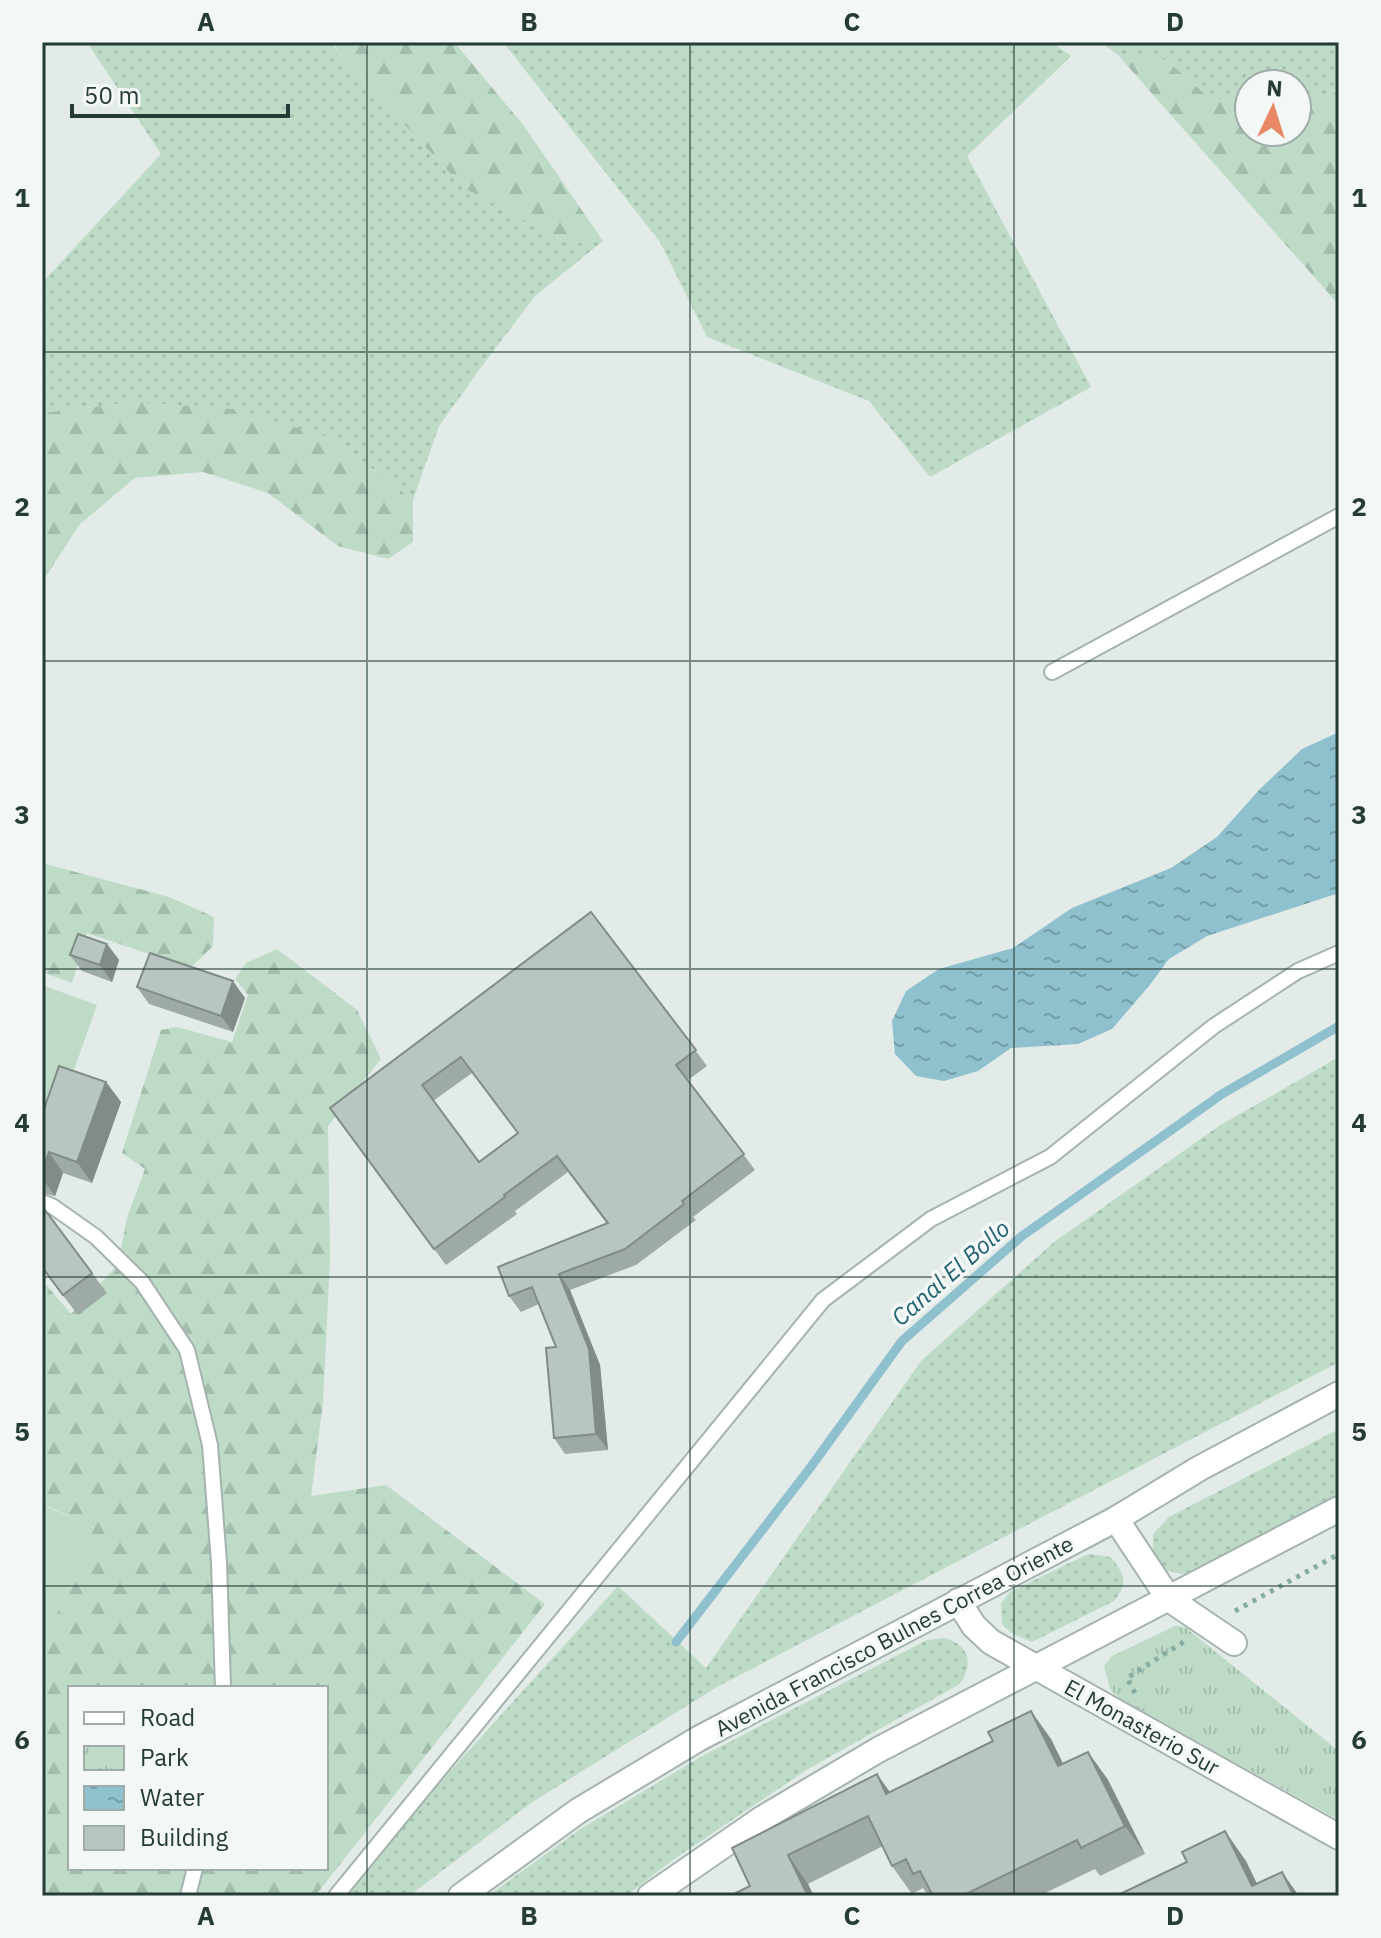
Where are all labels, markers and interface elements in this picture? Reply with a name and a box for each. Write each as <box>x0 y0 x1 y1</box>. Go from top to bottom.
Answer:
text: A <box>197 4 215 38</box>
text: B <box>520 4 538 38</box>
text: C <box>844 4 861 38</box>
text: D <box>1166 4 1184 38</box>
scale bar <box>72 68 288 118</box>
north arrow <box>1233 68 1313 148</box>
text: N <box>1265 73 1283 103</box>
text: 50 m <box>84 79 139 111</box>
text: 1 <box>14 180 30 214</box>
text: 1 <box>1351 180 1367 214</box>
text: 2 <box>14 489 30 523</box>
text: 2 <box>1351 489 1367 523</box>
text: 3 <box>14 797 30 831</box>
text: 3 <box>1351 797 1367 831</box>
text: 4 <box>14 1105 30 1139</box>
text: 4 <box>1351 1105 1367 1139</box>
water label: Canal El Bollo <box>884 1212 1016 1333</box>
text: 5 <box>14 1414 30 1448</box>
text: 5 <box>1351 1414 1367 1448</box>
street label: Avenida Francisco Bulnes Correa Oriente <box>710 1528 1078 1743</box>
street label: El Monasterio Sur <box>1059 1672 1225 1781</box>
legend <box>68 1686 328 1870</box>
text: Road <box>140 1701 195 1733</box>
text: 6 <box>14 1722 30 1756</box>
text: 6 <box>1351 1722 1367 1756</box>
text: Park <box>140 1741 189 1773</box>
text: Water <box>140 1781 204 1813</box>
text: Building <box>140 1821 228 1853</box>
text: A <box>197 1898 215 1932</box>
text: B <box>520 1898 538 1932</box>
text: C <box>844 1898 861 1932</box>
text: D <box>1166 1898 1184 1932</box>

